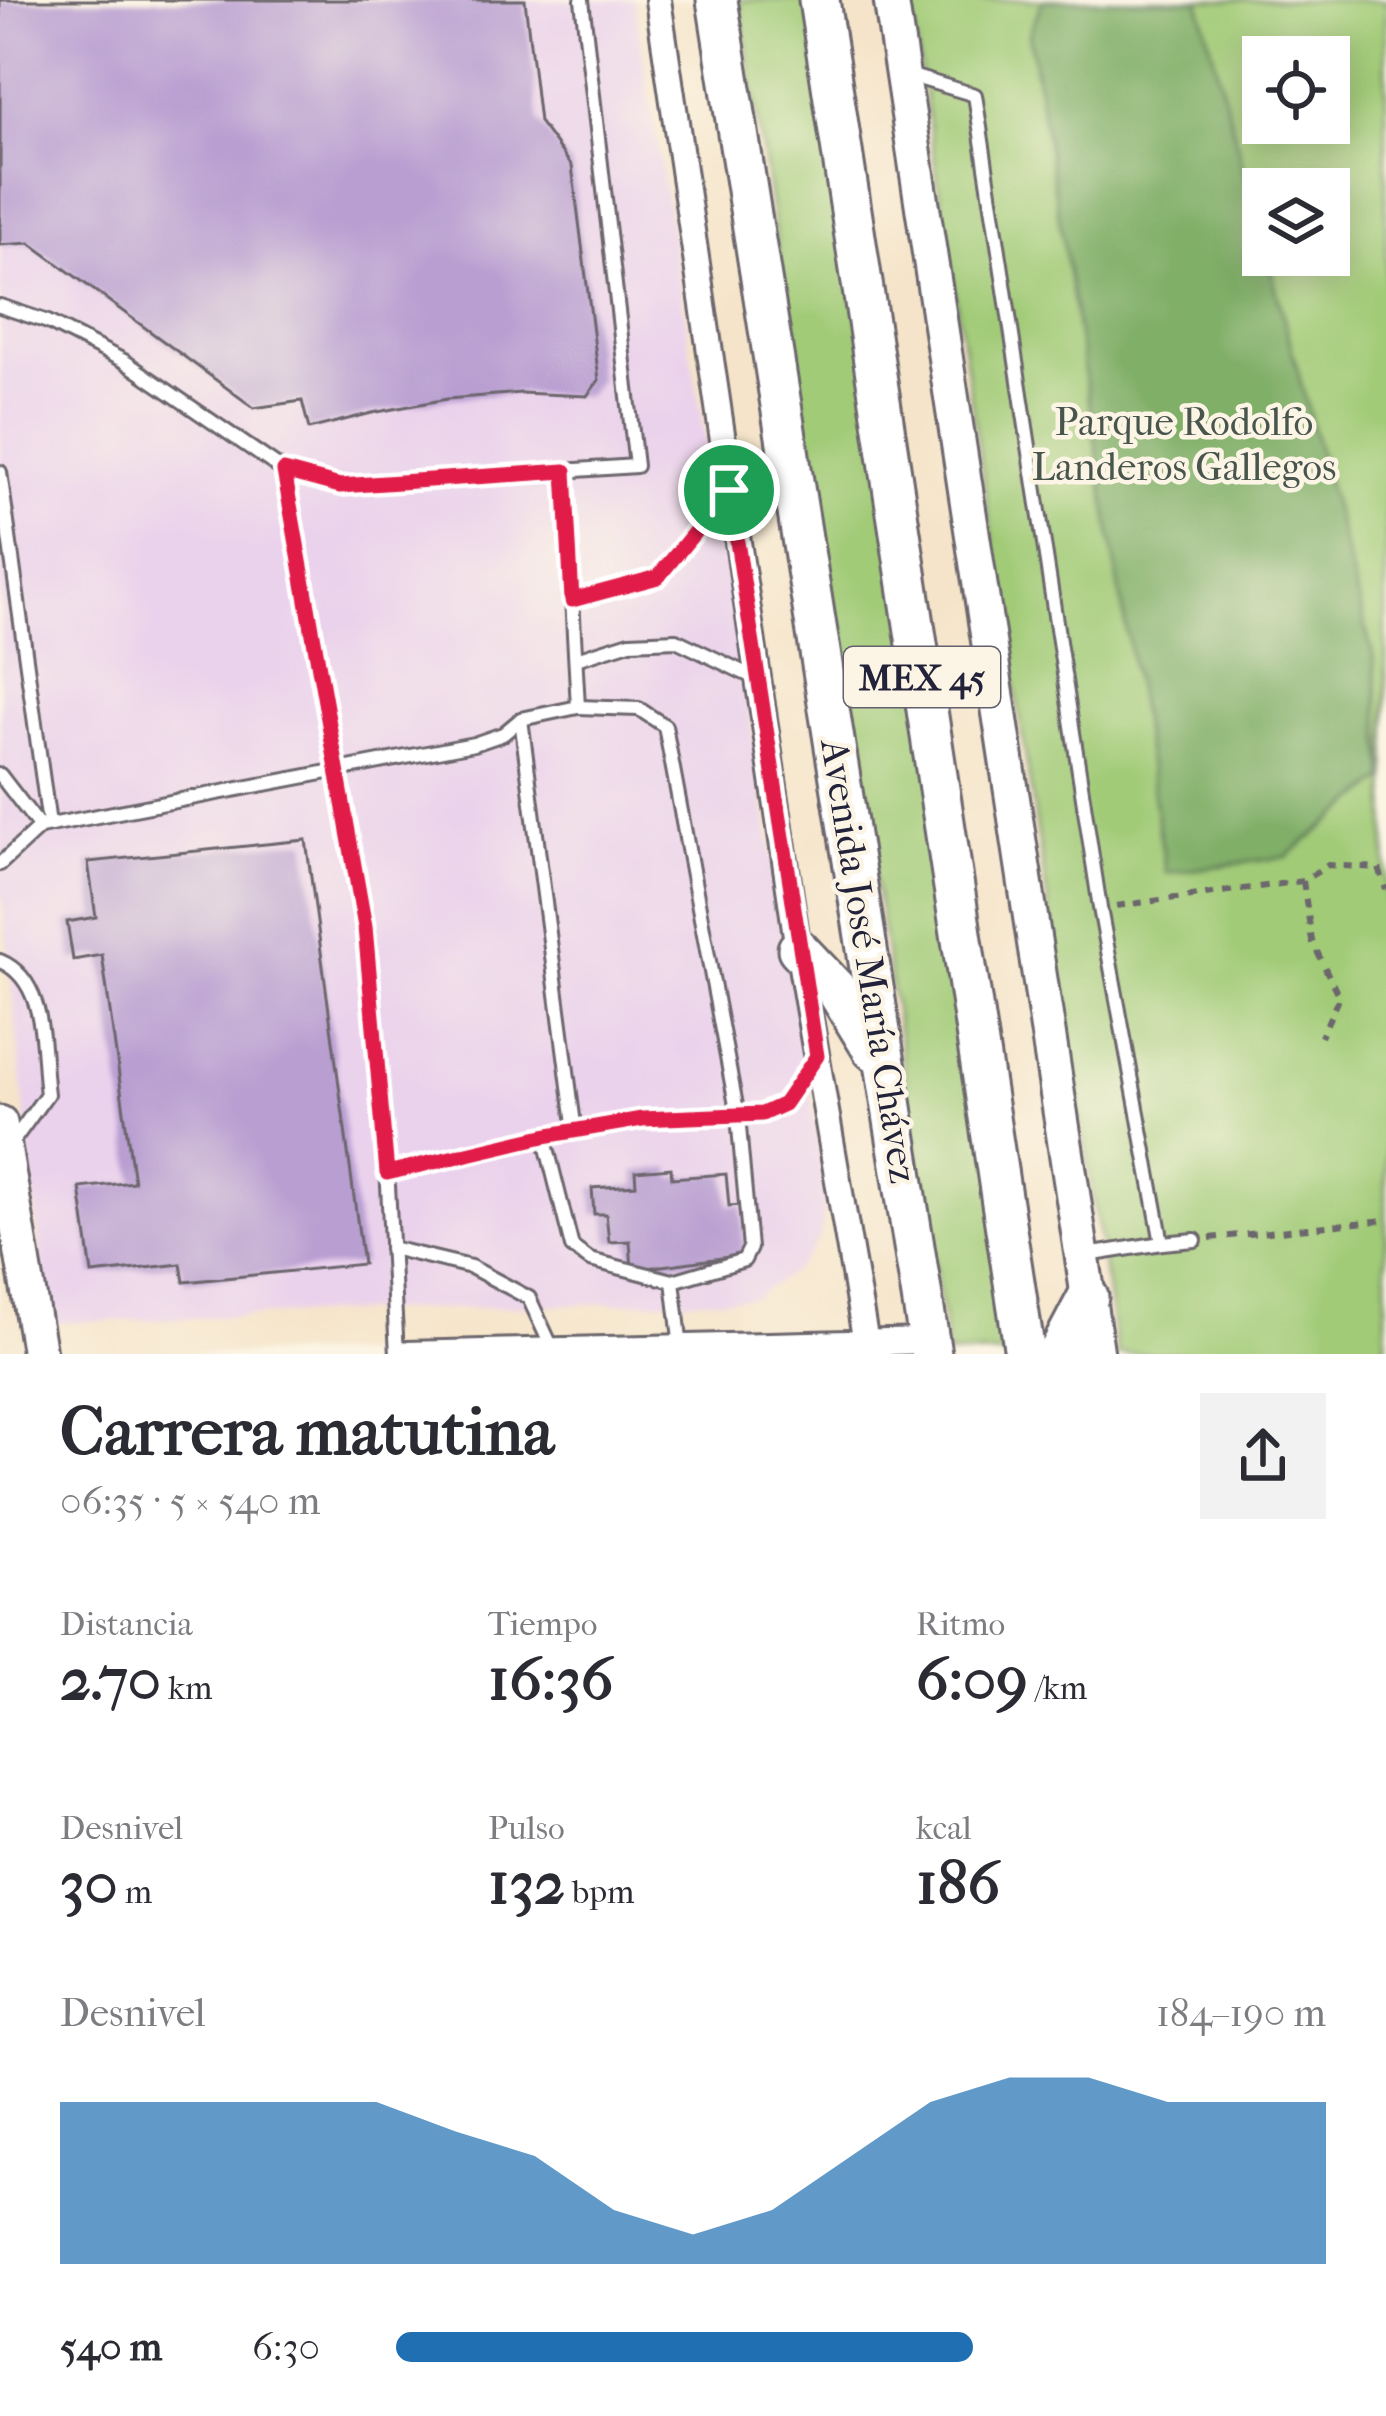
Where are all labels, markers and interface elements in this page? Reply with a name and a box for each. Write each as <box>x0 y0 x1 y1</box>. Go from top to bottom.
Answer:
map controls <box>1242 36 1350 276</box>
button: locate <box>1242 36 1350 144</box>
button: layers <box>1242 168 1350 276</box>
park label: Parque Rodolfo Landeros Gallegos <box>1032 399 1336 490</box>
pin <box>678 439 780 541</box>
icon: arrive <box>696 457 762 523</box>
road number: MEX 45 <box>844 647 1000 707</box>
street label: Avenida José María Chávez <box>811 734 927 1186</box>
button: share <box>1200 1393 1326 1519</box>
text: Carrera matutina <box>60 1394 554 1471</box>
text: 06:35 · 5 × 540 m <box>60 1478 320 1524</box>
text: Distancia <box>60 1605 193 1644</box>
text: Tiempo <box>488 1605 598 1644</box>
text: Ritmo <box>916 1605 1005 1644</box>
text: 2.70 <box>60 1644 161 1715</box>
text: 16:36 <box>488 1644 613 1715</box>
text: 6:09 <box>916 1644 1028 1715</box>
text: km <box>161 1669 212 1708</box>
text: /km <box>1028 1669 1087 1708</box>
text: Desnivel <box>60 1809 183 1848</box>
text: Pulso <box>488 1809 565 1848</box>
text: kcal <box>916 1809 972 1848</box>
text: 30 <box>60 1848 118 1919</box>
text: 132 <box>488 1848 565 1919</box>
text: 186 <box>916 1848 1000 1919</box>
text: m <box>118 1873 152 1912</box>
text: bpm <box>565 1873 634 1912</box>
text: Desnivel <box>60 1990 206 2036</box>
text: 184–190 m <box>1156 1990 1326 2036</box>
text: 540 m <box>60 2324 162 2370</box>
text: 6:30 <box>252 2324 320 2370</box>

